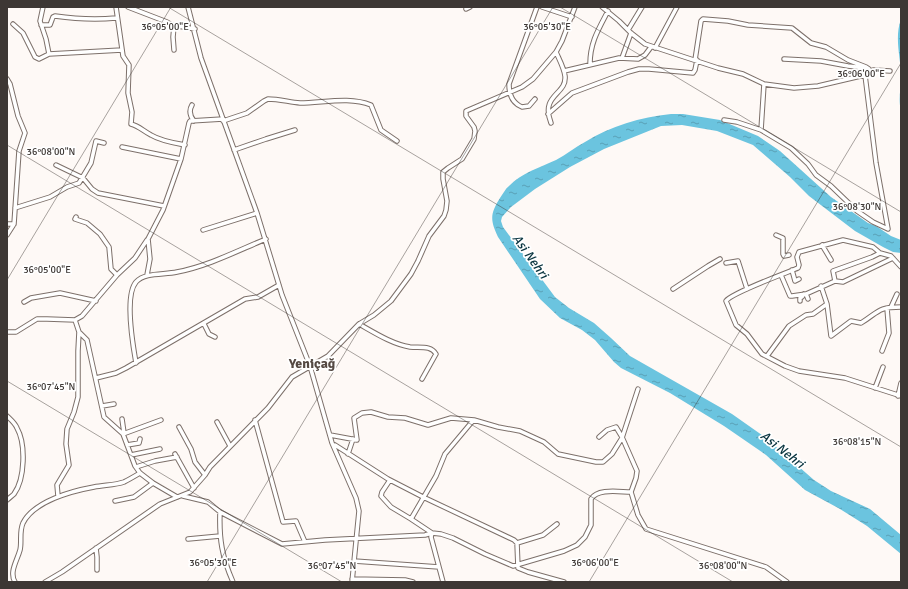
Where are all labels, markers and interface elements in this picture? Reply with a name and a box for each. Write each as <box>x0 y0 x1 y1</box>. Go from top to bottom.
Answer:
text: 36°05'00"E <box>141 21 189 33</box>
text: 36°05'30"E <box>523 21 571 33</box>
text: 36°06'00"E <box>837 68 885 80</box>
text: 36°08'00"N <box>27 146 75 158</box>
text: 36°08'30"N <box>833 201 881 213</box>
water label: Asi Nehri <box>509 231 553 283</box>
text: 36°05'00"E <box>23 264 71 276</box>
district label: Yeniçağ <box>288 355 336 372</box>
text: 36°07'45"N <box>27 381 75 393</box>
water label: Asi Nehri <box>757 428 809 473</box>
text: 36°08'15"N <box>833 436 881 448</box>
text: 36°05'30"E <box>189 557 237 569</box>
text: 36°06'00"E <box>571 557 619 569</box>
text: 36°07'45"N <box>308 560 356 572</box>
text: 36°08'00"N <box>699 560 747 572</box>

